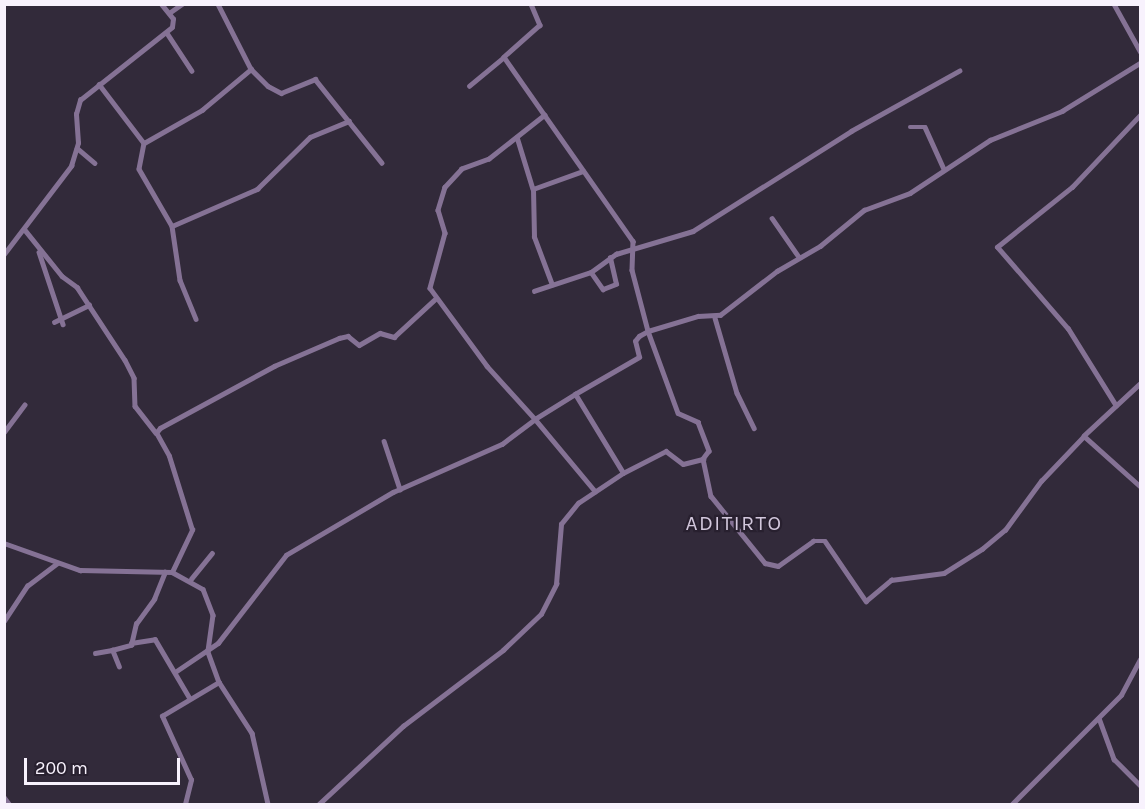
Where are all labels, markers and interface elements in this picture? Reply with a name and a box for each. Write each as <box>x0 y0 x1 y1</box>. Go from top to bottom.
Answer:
district label: ADITIRTO <box>685 510 783 536</box>
scale bar <box>27 746 183 784</box>
text: 200 m <box>35 757 88 779</box>

